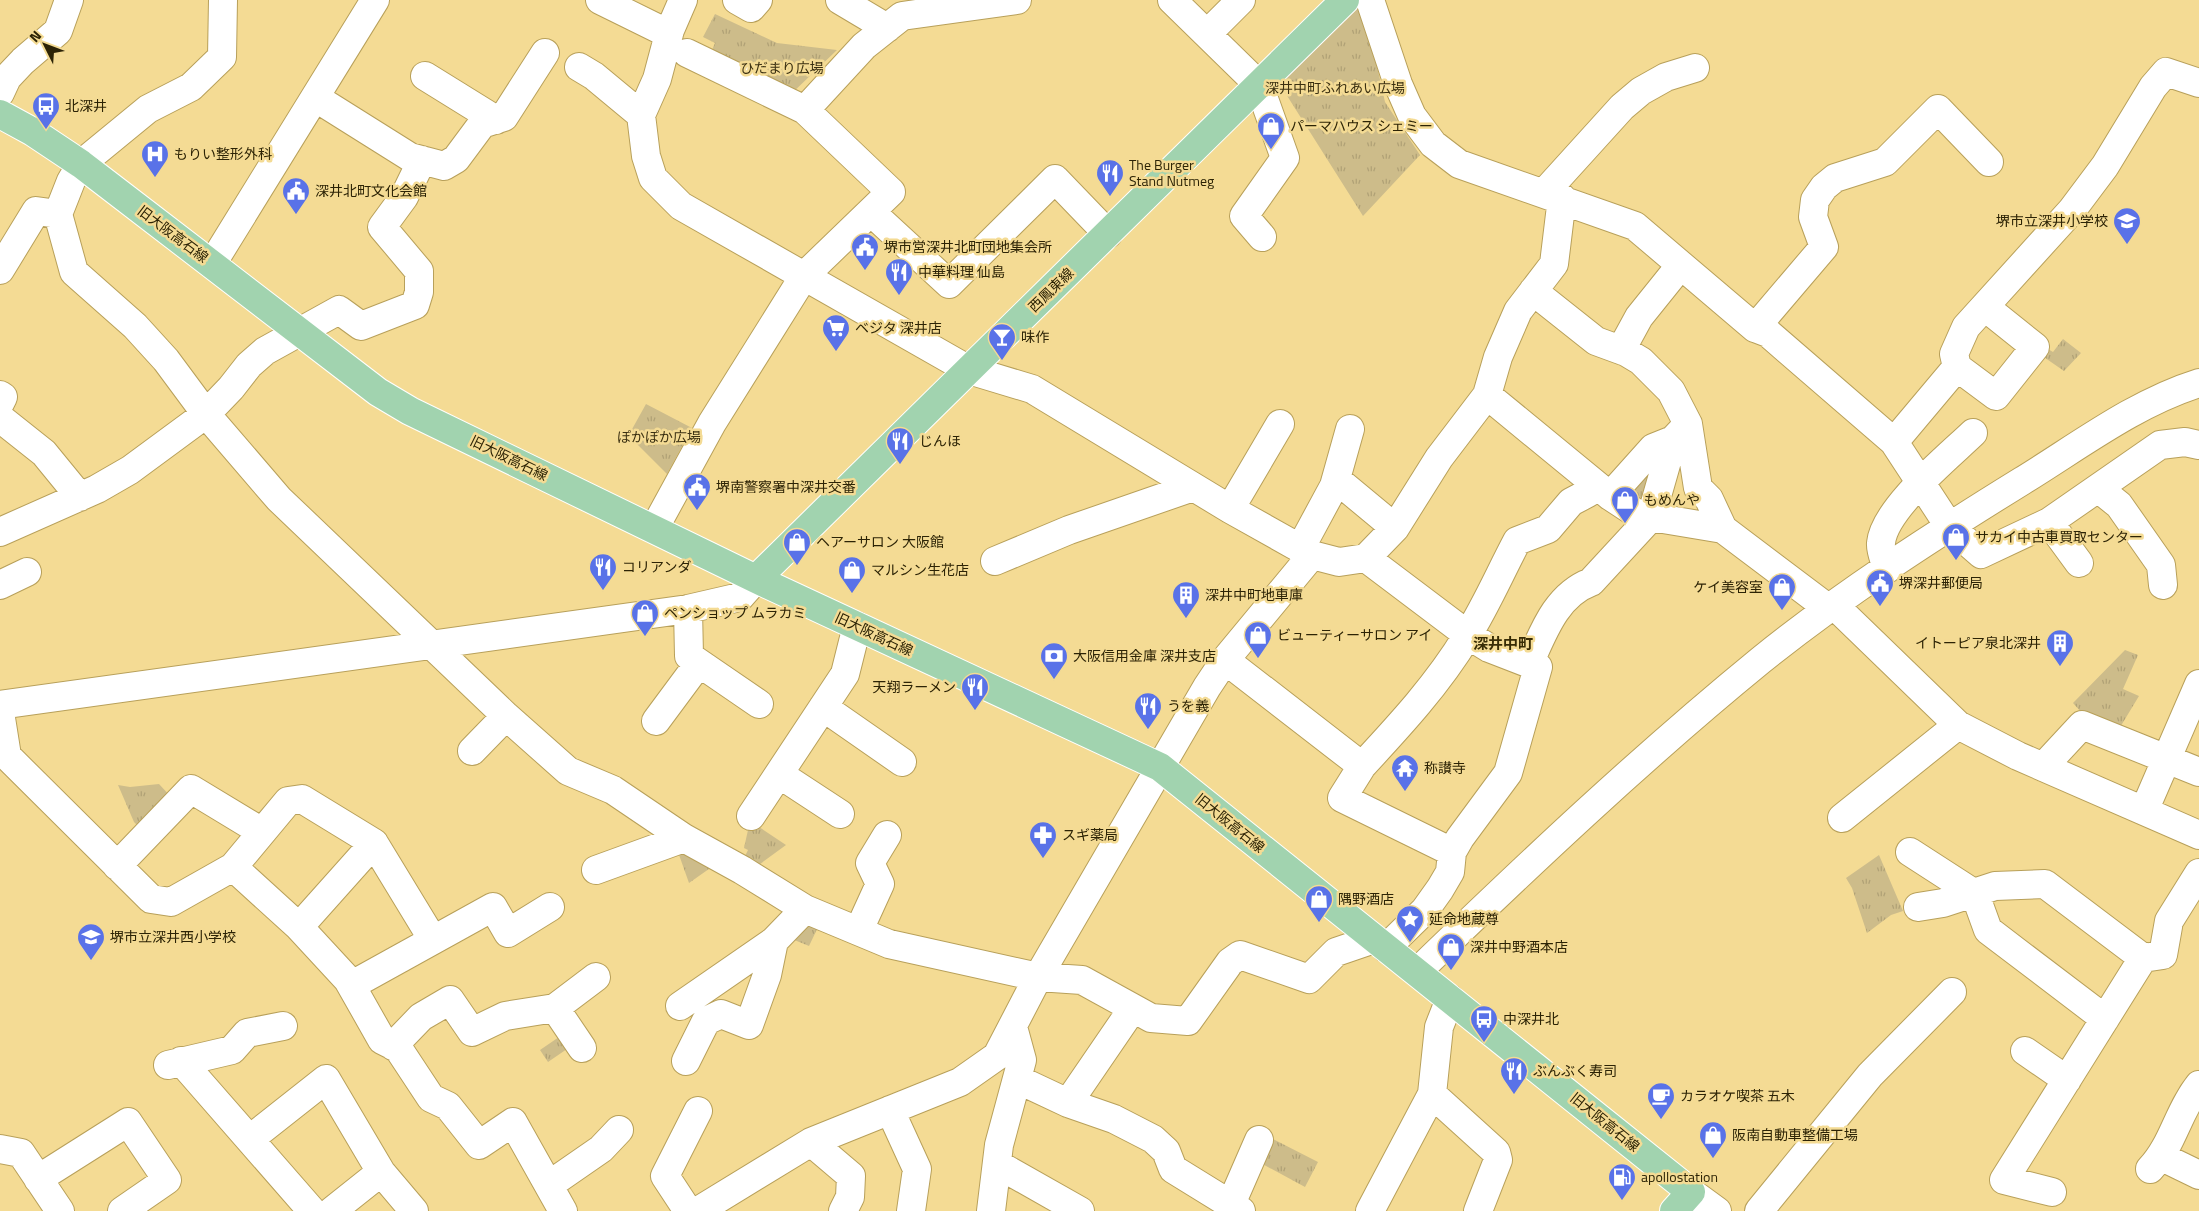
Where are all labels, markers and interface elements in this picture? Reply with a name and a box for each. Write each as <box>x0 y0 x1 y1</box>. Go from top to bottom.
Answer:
north arrow <box>20 20 70 70</box>
text: N <box>24 25 46 47</box>
park label: ひだまり広場 <box>740 57 824 78</box>
park label: 深井中町ふれあい広場 <box>1265 77 1405 98</box>
bus stop icon: 北深井 <box>31 91 61 130</box>
place label: 北深井 <box>65 95 107 116</box>
shop icon: パーマハウス シェミー <box>1256 111 1286 150</box>
place label: パーマハウス シェミー <box>1290 115 1433 136</box>
hospital icon: もりい整形外科 <box>140 139 170 178</box>
place label: もりい整形外科 <box>174 143 272 164</box>
place label: The Burger Stand Nutmeg <box>1129 154 1214 191</box>
restaurant icon: The Burger Stand Nutmeg <box>1095 158 1125 197</box>
public building icon: 深井北町文化会館 <box>281 176 311 215</box>
place label: 深井北町文化会館 <box>315 180 427 201</box>
street label: 旧大阪高石線 <box>133 200 213 267</box>
school or university icon: 堺市立深井小学校 <box>2112 206 2142 245</box>
place label: 堺市立深井小学校 <box>1996 210 2108 231</box>
public building icon: 堺市営深井北町団地集会所 <box>850 232 880 271</box>
place label: 堺市営深井北町団地集会所 <box>884 236 1052 257</box>
restaurant icon: 中華料理 仙島 <box>884 257 914 296</box>
place label: 中華料理 仙島 <box>918 261 1005 282</box>
street label: 西鳳東線 <box>1023 263 1078 317</box>
supermarket icon: ベジタ 深井店 <box>821 313 851 352</box>
place label: ベジタ 深井店 <box>855 317 942 338</box>
bar icon: 味作 <box>987 322 1017 361</box>
place label: 味作 <box>1021 326 1049 347</box>
park label: ぽかぽか広場 <box>617 426 701 447</box>
restaurant icon: じんほ <box>885 426 915 465</box>
street label: 旧大阪高石線 <box>467 430 552 485</box>
place label: じんほ <box>919 430 961 451</box>
public building icon: 堺南警察署中深井交番 <box>682 472 712 511</box>
place label: 堺南警察署中深井交番 <box>716 476 856 497</box>
shop icon: もめんや <box>1610 485 1640 524</box>
place label: もめんや <box>1644 489 1700 510</box>
shop icon: サカイ中古車買取センター <box>1941 522 1971 561</box>
place label: サカイ中古車買取センター <box>1975 526 2143 547</box>
shop icon: ヘアーサロン 大阪館 <box>782 527 812 566</box>
place label: ヘアーサロン 大阪館 <box>816 531 944 552</box>
restaurant icon: コリアンダ <box>588 552 618 591</box>
shop icon: マルシン生花店 <box>837 555 867 594</box>
place label: コリアンダ <box>622 556 691 577</box>
place label: マルシン生花店 <box>871 559 969 580</box>
public building icon: 堺深井郵便局 <box>1865 568 1895 607</box>
shop icon: ケイ美容室 <box>1767 572 1797 611</box>
place label: 堺深井郵便局 <box>1899 572 1983 593</box>
place label: ケイ美容室 <box>1693 576 1763 597</box>
building icon: 深井中町地車庫 <box>1171 580 1201 619</box>
place label: 深井中町地車庫 <box>1205 584 1303 605</box>
shop icon: ペンショップ ムラカミ <box>630 598 660 637</box>
place label: ペンショップ ムラカミ <box>664 602 806 623</box>
street label: 旧大阪高石線 <box>832 606 917 661</box>
shop icon: ビューティーサロン アイ <box>1243 620 1273 659</box>
place label: ビューティーサロン アイ <box>1277 624 1432 645</box>
building icon: イトーピア泉北深井 <box>2045 628 2075 667</box>
district label: 深井中町 <box>1473 632 1533 655</box>
place label: イトーピア泉北深井 <box>1915 632 2041 653</box>
bank icon: 大阪信用金庫 深井支店 <box>1039 641 1069 680</box>
place label: 大阪信用金庫 深井支店 <box>1073 645 1216 666</box>
restaurant icon: 天翔ラーメン <box>960 672 990 711</box>
place label: 天翔ラーメン <box>873 676 956 697</box>
restaurant icon: うを義 <box>1133 691 1163 730</box>
place label: うを義 <box>1167 695 1209 716</box>
temple icon: 称讃寺 <box>1390 753 1420 792</box>
place label: 称讃寺 <box>1424 757 1466 778</box>
street label: 旧大阪高石線 <box>1191 788 1270 857</box>
pharmacy icon: スギ薬局 <box>1028 820 1058 859</box>
place label: スギ薬局 <box>1062 824 1118 845</box>
shop icon: 隅野酒店 <box>1304 884 1334 923</box>
place label: 隅野酒店 <box>1338 888 1394 909</box>
place icon: 延命地蔵尊 <box>1395 904 1425 943</box>
place label: 延命地蔵尊 <box>1429 908 1499 929</box>
school or university icon: 堺市立深井西小学校 <box>76 922 106 961</box>
place label: 堺市立深井西小学校 <box>110 926 236 947</box>
shop icon: 深井中野酒本店 <box>1436 932 1466 971</box>
place label: 深井中野酒本店 <box>1470 936 1568 957</box>
bus stop icon: 中深井北 <box>1469 1004 1499 1043</box>
place label: 中深井北 <box>1503 1008 1559 1029</box>
restaurant icon: ぶんぶく寿司 <box>1499 1056 1529 1095</box>
place label: ぶんぶく寿司 <box>1533 1060 1617 1081</box>
cafe icon: カラオケ喫茶 五木 <box>1646 1081 1676 1120</box>
place label: カラオケ喫茶 五木 <box>1680 1085 1795 1106</box>
street label: 旧大阪高石線 <box>1566 1087 1645 1156</box>
shop icon: 阪南自動車整備工場 <box>1698 1120 1728 1159</box>
place label: 阪南自動車整備工場 <box>1732 1124 1858 1145</box>
fuel station icon: apollostation <box>1607 1162 1637 1201</box>
place label: apollostation <box>1641 1166 1718 1187</box>

